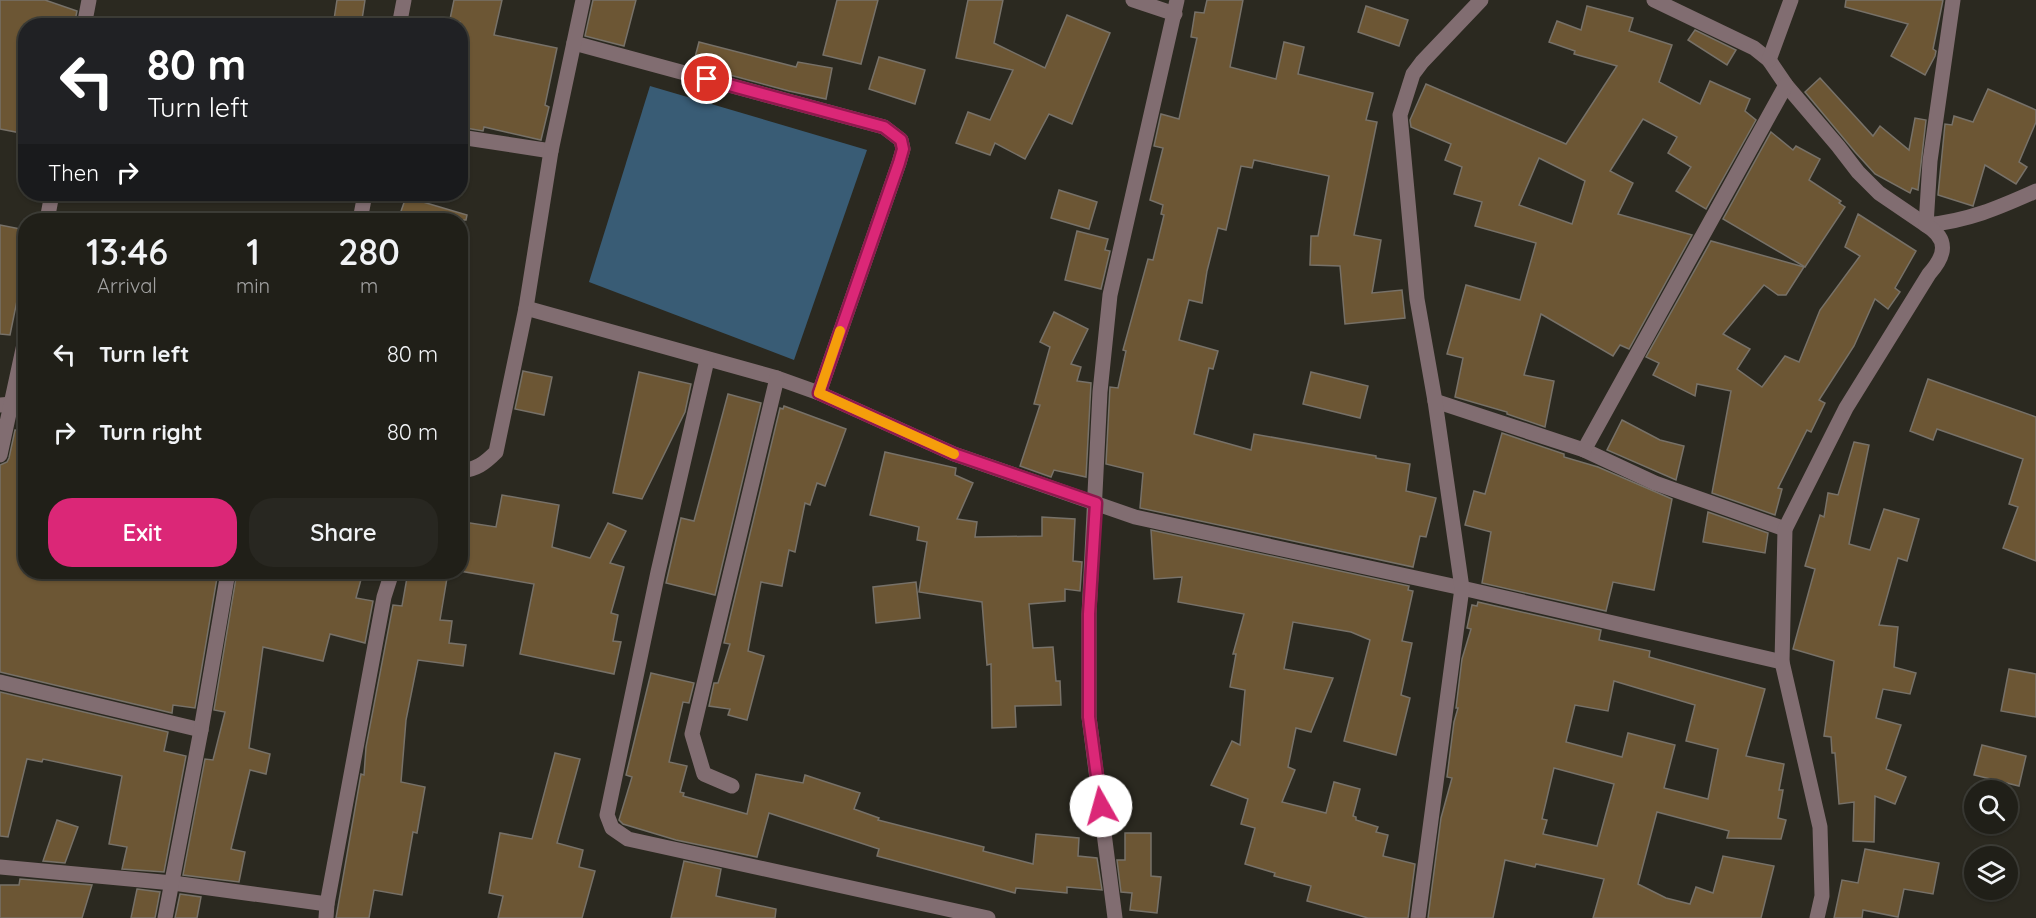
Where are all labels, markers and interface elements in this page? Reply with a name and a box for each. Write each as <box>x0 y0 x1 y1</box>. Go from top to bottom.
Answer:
text: 80 m <box>147 38 246 91</box>
icon: left <box>48 42 126 120</box>
pin <box>681 53 732 104</box>
icon: arrive <box>690 62 723 95</box>
text: Turn left <box>147 90 249 124</box>
icon: right <box>111 156 144 189</box>
text: Then <box>48 159 99 187</box>
text: 13:46 <box>86 229 168 274</box>
text: 1 <box>246 229 260 274</box>
text: 280 <box>338 229 400 274</box>
text: Arrival <box>97 273 157 298</box>
text: min <box>236 273 270 298</box>
text: m <box>360 273 378 298</box>
icon: left <box>48 338 81 371</box>
text: Turn left <box>99 340 189 368</box>
text: 80 m <box>387 340 438 368</box>
icon: right <box>48 416 81 449</box>
text: Turn right <box>99 418 203 446</box>
text: 80 m <box>387 418 438 446</box>
button: Exit <box>48 498 237 567</box>
button: Share <box>249 498 438 567</box>
position arrow <box>1069 774 1133 838</box>
map controls <box>1964 780 2018 900</box>
button: search <box>1964 780 2018 834</box>
button: layers <box>1964 846 2018 900</box>

